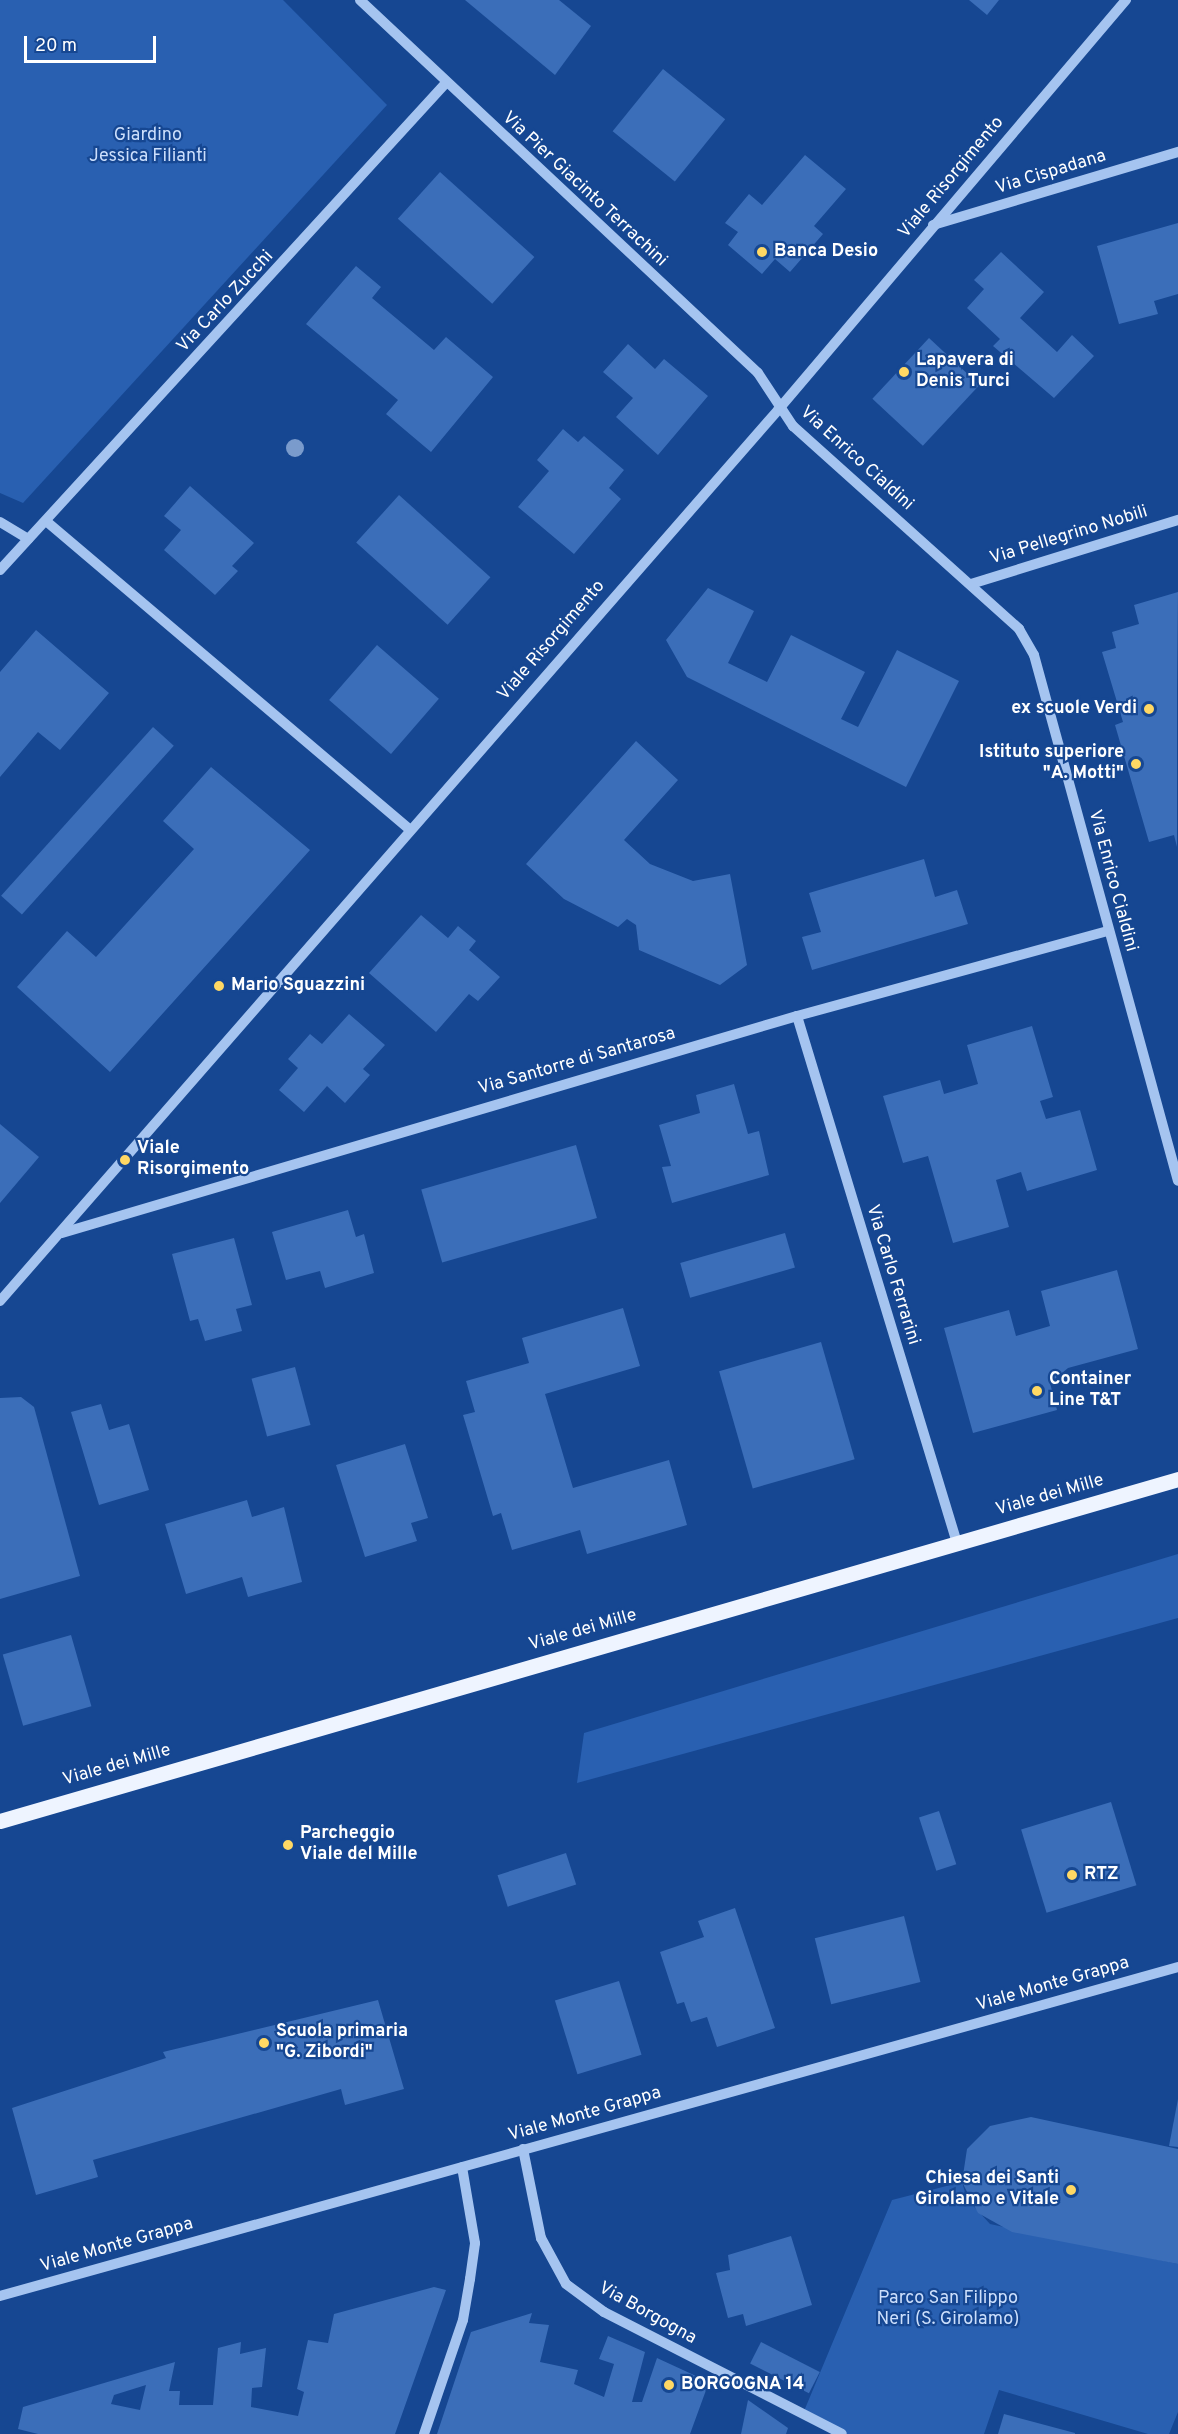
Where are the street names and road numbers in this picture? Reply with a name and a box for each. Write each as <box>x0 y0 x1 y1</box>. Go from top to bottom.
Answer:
street label: Via Pier Giacinto Terrachini <box>497 108 671 272</box>
street label: Viale Risorgimento <box>895 113 1009 243</box>
street label: Via Cispadana <box>993 146 1109 200</box>
street label: Via Carlo Zucchi <box>173 246 279 358</box>
street label: Via Enrico Cialdini <box>795 402 917 516</box>
street label: Via Pellegrino Nobili <box>988 502 1150 570</box>
street label: Viale Risorgimento <box>494 576 610 706</box>
street label: Via Enrico Cialdini <box>1083 808 1141 954</box>
street label: Via Santorre di Santarosa <box>476 1023 678 1101</box>
street label: Via Carlo Ferrarini <box>860 1202 924 1348</box>
street label: Viale dei Mille <box>994 1470 1106 1522</box>
street label: Viale dei Mille <box>527 1605 639 1657</box>
street label: Viale dei Mille <box>61 1740 173 1792</box>
street label: Viale Monte Grappa <box>974 1953 1132 2017</box>
street label: Viale Monte Grappa <box>506 2083 664 2147</box>
street label: Viale Monte Grappa <box>38 2214 196 2278</box>
street label: Via Borgogna <box>594 2278 700 2350</box>

